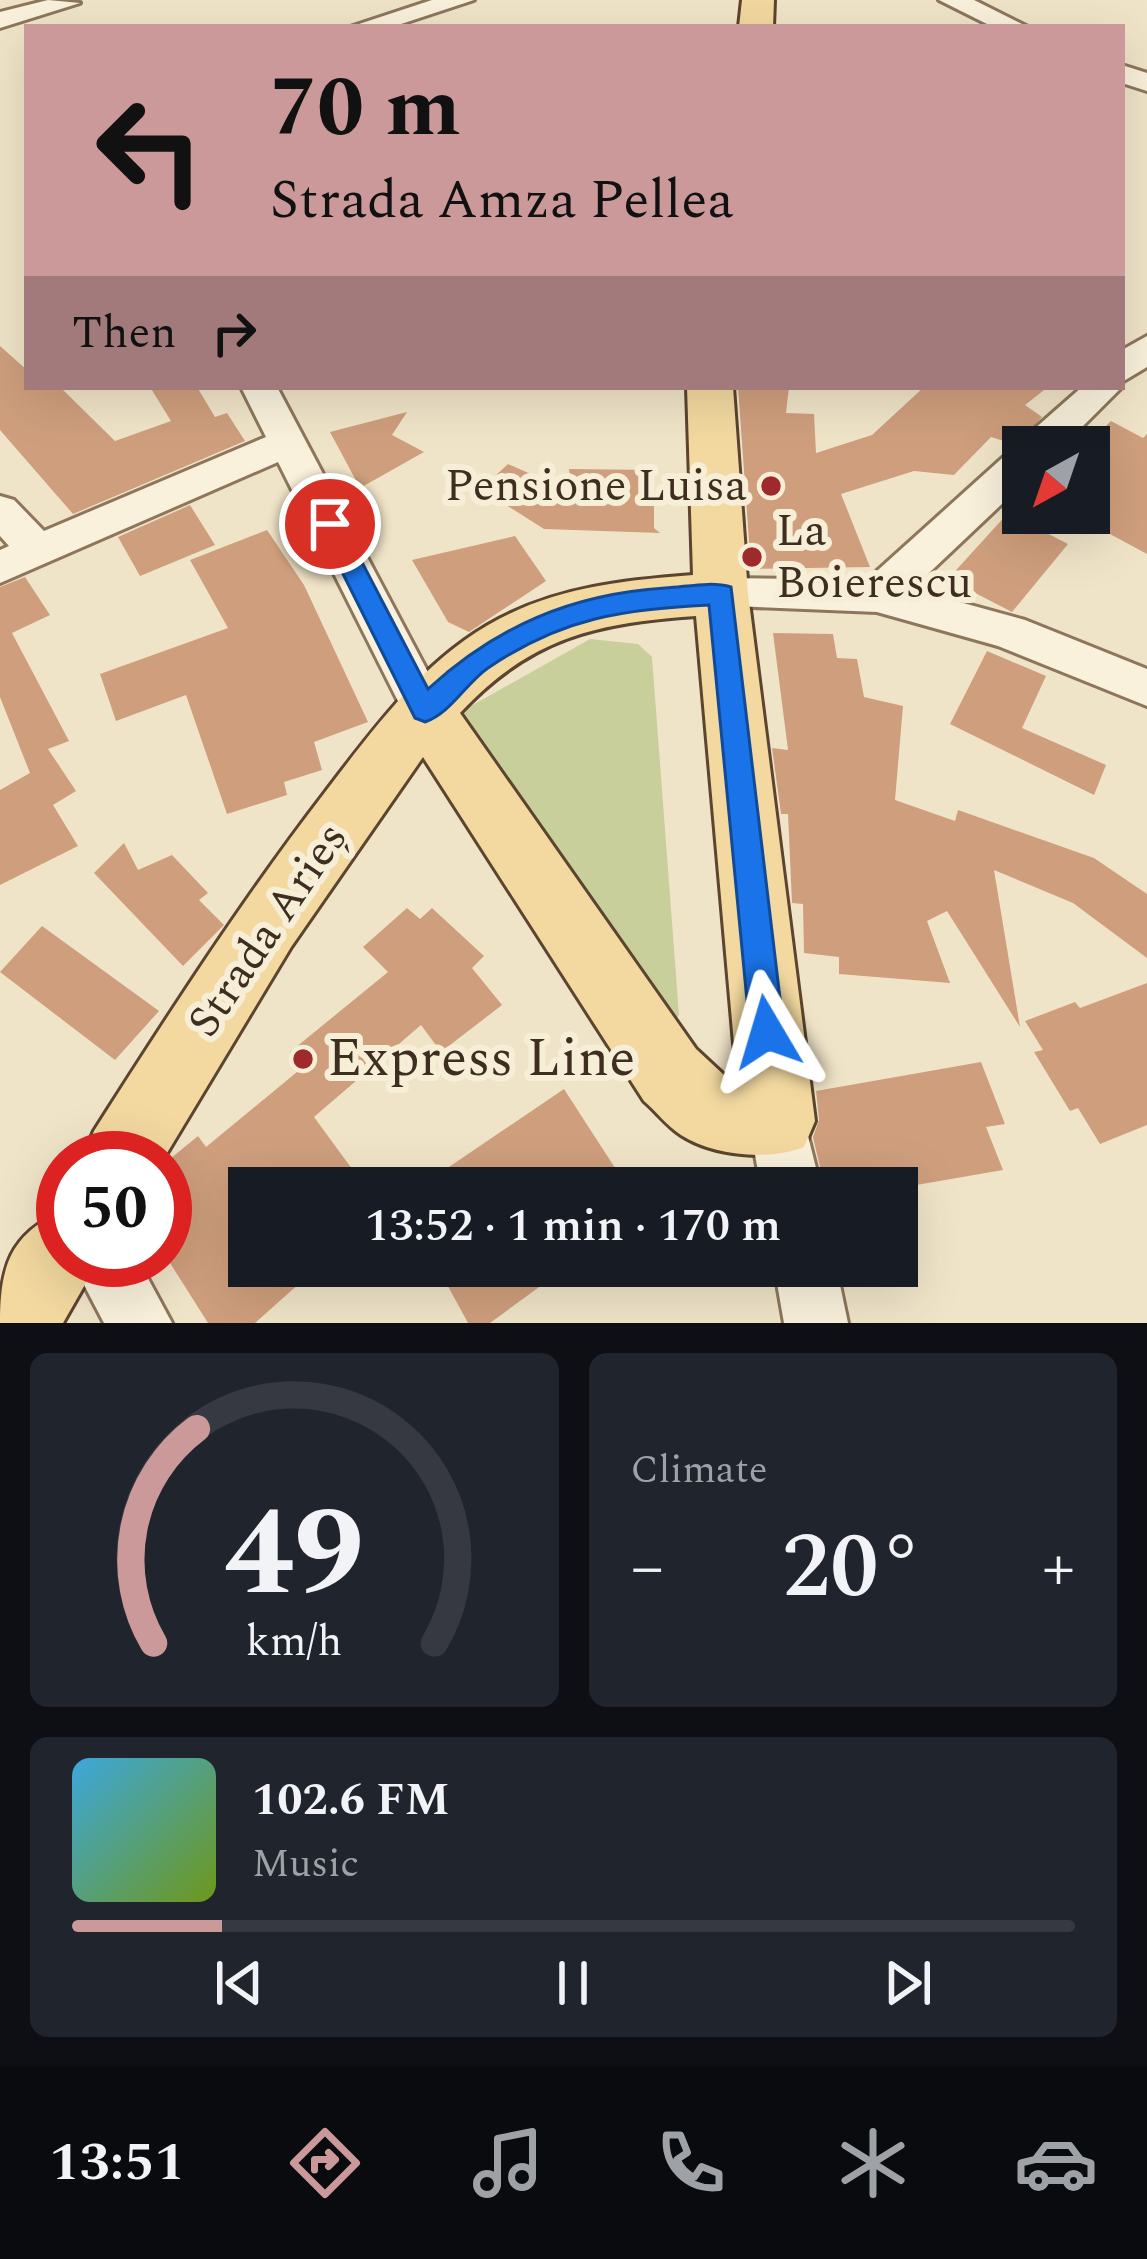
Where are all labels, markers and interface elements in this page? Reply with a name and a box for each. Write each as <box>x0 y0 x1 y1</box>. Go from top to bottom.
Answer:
text: 70 m <box>270 45 461 173</box>
icon: left <box>72 72 228 228</box>
text: Strada Amza Pellea <box>270 160 734 242</box>
text: Then <box>72 299 177 368</box>
icon: right <box>201 300 267 366</box>
north arrow <box>1002 426 1110 534</box>
map controls <box>1002 426 1110 534</box>
place label: Pensione Luisa <box>445 452 747 521</box>
pin <box>279 473 381 575</box>
marker: Pensione Luisa <box>758 473 784 499</box>
icon: arrive <box>297 491 363 557</box>
place label: La Boierescu <box>776 497 972 618</box>
marker: La Boierescu <box>739 544 765 570</box>
street label: Strada Arieș <box>171 809 365 1051</box>
position arrow <box>704 969 830 1095</box>
place label: Express Line <box>327 1018 635 1100</box>
marker: Express Line <box>290 1046 316 1072</box>
speed limit sign: 50 <box>36 1131 192 1287</box>
text: 13:52 · 1 min · 170 m <box>365 1192 781 1261</box>
text: Climate <box>631 1441 768 1500</box>
text: 49 <box>224 1460 364 1650</box>
text: 20° <box>782 1500 923 1637</box>
text: − <box>631 1518 664 1619</box>
text: + <box>1042 1518 1075 1619</box>
text: km/h <box>246 1610 343 1675</box>
text: 102.6 FM <box>252 1766 449 1835</box>
text: Music <box>252 1835 359 1894</box>
icon: previous <box>206 1950 272 2016</box>
icon: pause <box>540 1950 606 2016</box>
icon: next <box>875 1950 941 2016</box>
icon: directions <box>283 2121 367 2205</box>
icon: music <box>466 2121 550 2205</box>
icon: phone <box>649 2121 733 2205</box>
icon: climate <box>831 2121 915 2205</box>
icon: car <box>1014 2121 1098 2205</box>
text: 13:51 <box>49 2122 185 2204</box>

